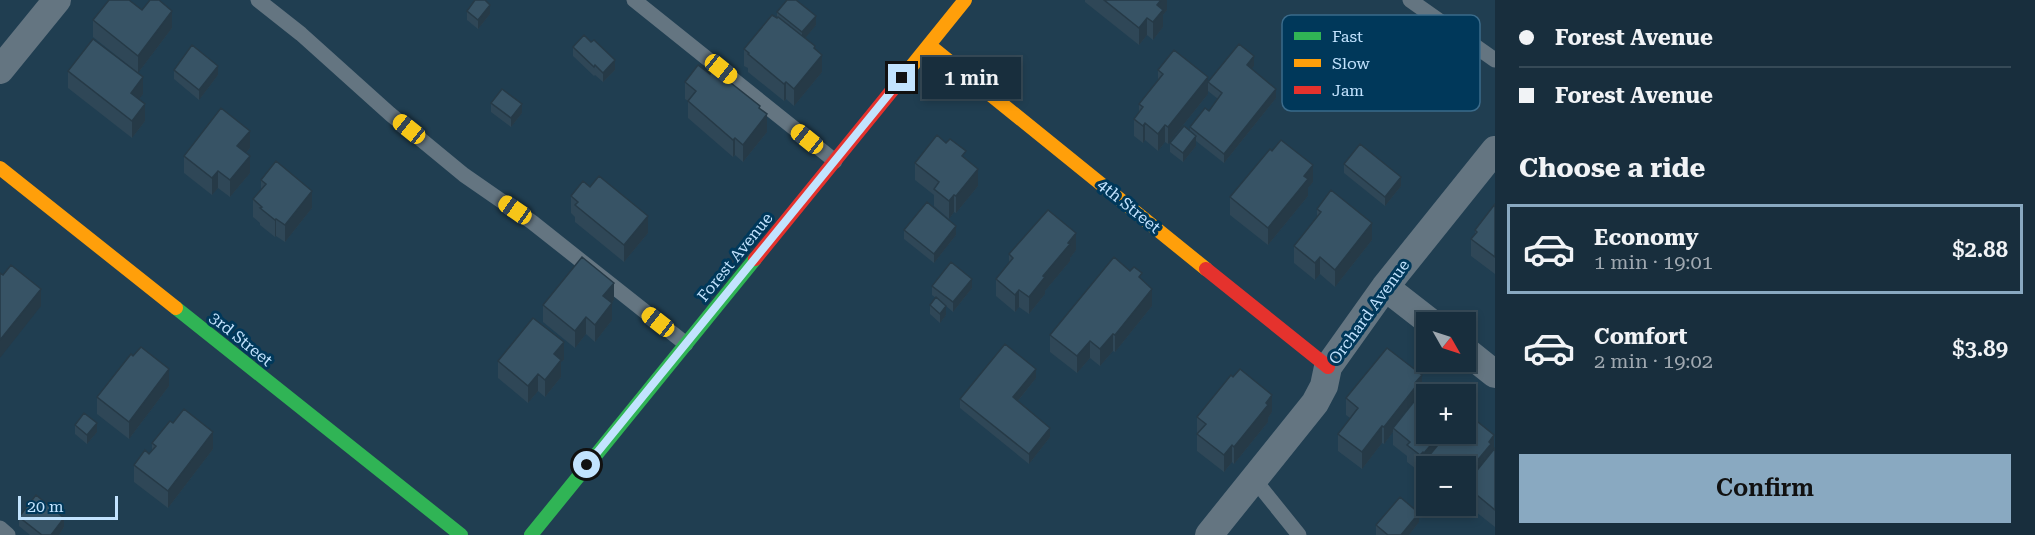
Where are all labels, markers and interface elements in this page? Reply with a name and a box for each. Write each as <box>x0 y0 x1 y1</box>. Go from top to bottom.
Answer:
legend <box>1282 15 1480 111</box>
text: Forest Avenue <box>1555 25 1713 50</box>
text: Fast <box>1332 27 1363 46</box>
car <box>701 51 741 87</box>
text: Slow <box>1332 54 1370 73</box>
callout: 1 min <box>923 57 1022 99</box>
route end <box>888 64 915 91</box>
text: 1 min <box>944 66 999 90</box>
text: Jam <box>1332 81 1364 100</box>
text: Forest Avenue <box>1555 83 1713 108</box>
car <box>389 111 429 147</box>
car <box>787 121 827 157</box>
text: Choose a ride <box>1519 152 1705 184</box>
street label: 4th Street <box>1094 175 1164 237</box>
car <box>495 192 535 228</box>
street label: Forest Avenue <box>693 209 777 305</box>
icon: car <box>1522 222 1576 276</box>
text: Economy <box>1594 225 1698 250</box>
text: $2.88 <box>1952 237 2008 262</box>
text: 1 min · 19:01 <box>1594 250 1713 274</box>
street label: Orchard Avenue <box>1325 256 1414 368</box>
car <box>638 304 678 340</box>
street label: 3rd Street <box>206 308 276 370</box>
north arrow <box>1416 312 1476 372</box>
map controls <box>1416 312 1476 516</box>
icon: car <box>1522 321 1576 375</box>
text: Comfort <box>1594 324 1687 349</box>
text: $3.89 <box>1952 336 2008 361</box>
text: 2 min · 19:02 <box>1594 349 1713 373</box>
button: + <box>1416 384 1476 444</box>
route start <box>573 451 600 478</box>
button: Confirm <box>1519 454 2011 523</box>
button: − <box>1416 456 1476 516</box>
scale bar <box>18 493 118 520</box>
text: 20 m <box>27 497 64 516</box>

